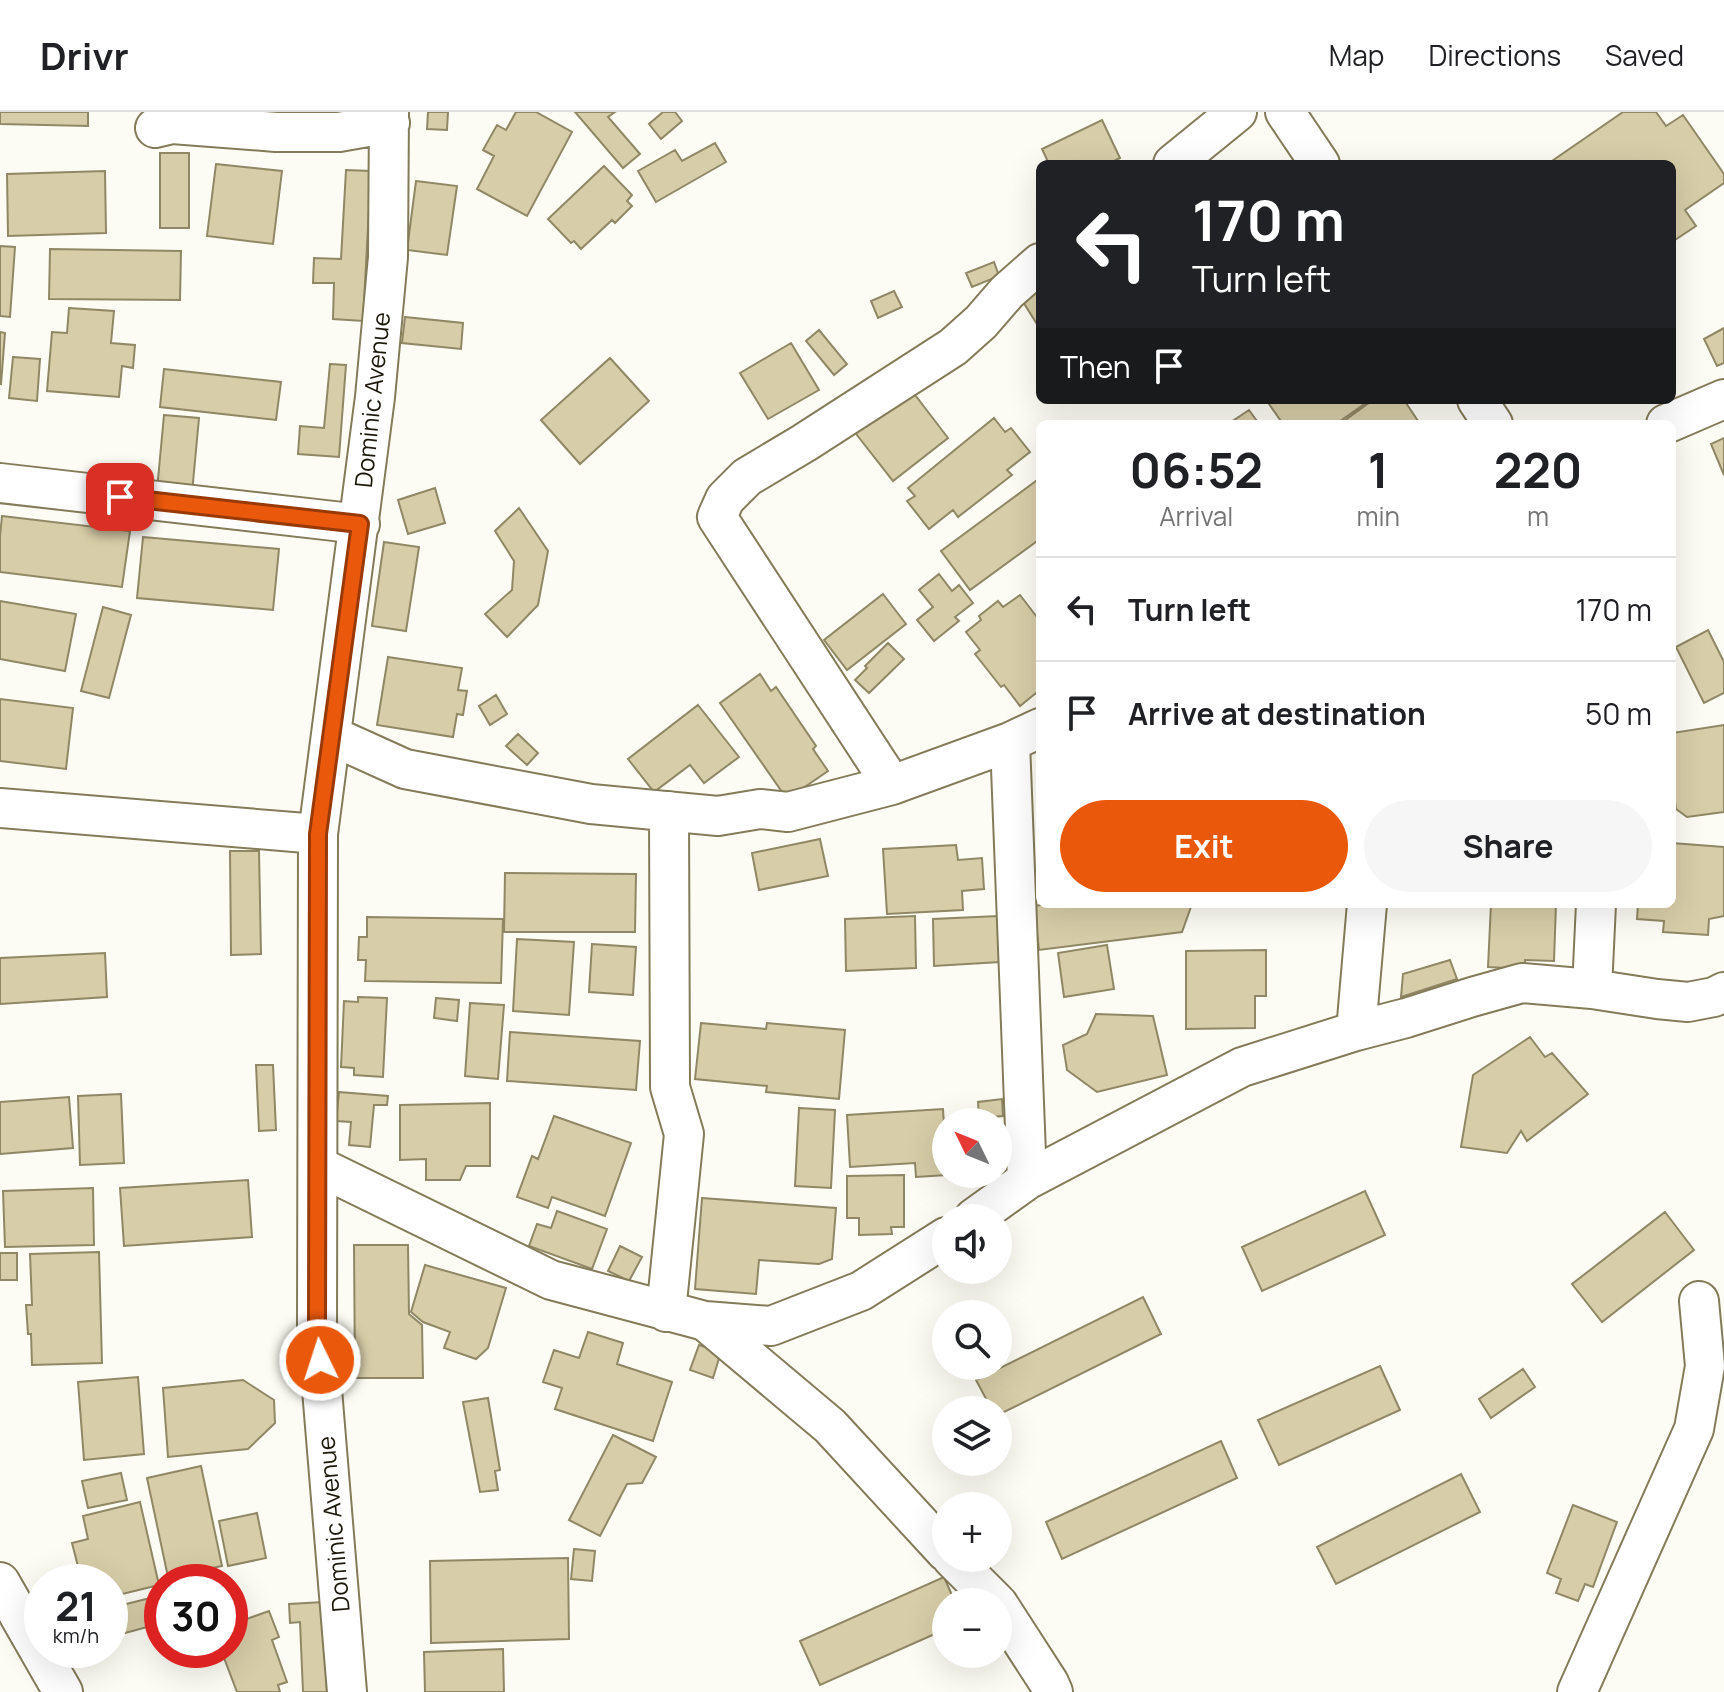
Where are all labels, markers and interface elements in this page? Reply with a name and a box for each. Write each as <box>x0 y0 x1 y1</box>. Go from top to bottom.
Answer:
text: Drivr <box>40 29 129 81</box>
text: Map <box>1329 36 1384 74</box>
text: Directions <box>1428 36 1561 74</box>
text: Saved <box>1605 36 1684 74</box>
text: 170 m <box>1192 181 1345 258</box>
icon: left <box>1060 192 1164 296</box>
text: Turn left <box>1192 254 1331 303</box>
street label: Dominic Avenue <box>346 310 397 489</box>
icon: arrive <box>1147 344 1191 388</box>
text: Then <box>1060 346 1131 387</box>
text: 06:52 <box>1130 437 1263 502</box>
text: 1 <box>1368 437 1389 502</box>
text: 220 <box>1494 437 1582 502</box>
pin <box>86 463 154 531</box>
icon: arrive <box>98 475 142 519</box>
text: Arrival <box>1159 498 1233 534</box>
text: min <box>1356 498 1400 534</box>
text: m <box>1527 498 1549 534</box>
icon: left <box>1060 587 1104 631</box>
text: Turn left <box>1128 589 1251 630</box>
text: 170 m <box>1575 589 1652 630</box>
icon: arrive <box>1060 691 1104 735</box>
text: Arrive at destination <box>1128 693 1426 734</box>
text: 50 m <box>1585 693 1652 734</box>
button: Exit <box>1060 800 1348 892</box>
button: Share <box>1364 800 1652 892</box>
north arrow <box>932 1108 1012 1188</box>
map controls <box>932 1108 1012 1668</box>
button: sound <box>932 1204 1012 1284</box>
button: search <box>932 1300 1012 1380</box>
position arrow <box>278 1318 362 1402</box>
button: layers <box>932 1396 1012 1476</box>
street label: Dominic Avenue <box>308 1435 357 1613</box>
button: + <box>932 1492 1012 1572</box>
speed limit sign: 30 <box>144 1564 248 1668</box>
text: 21 <box>55 1578 97 1633</box>
button: − <box>932 1588 1012 1668</box>
text: km/h <box>53 1622 99 1649</box>

